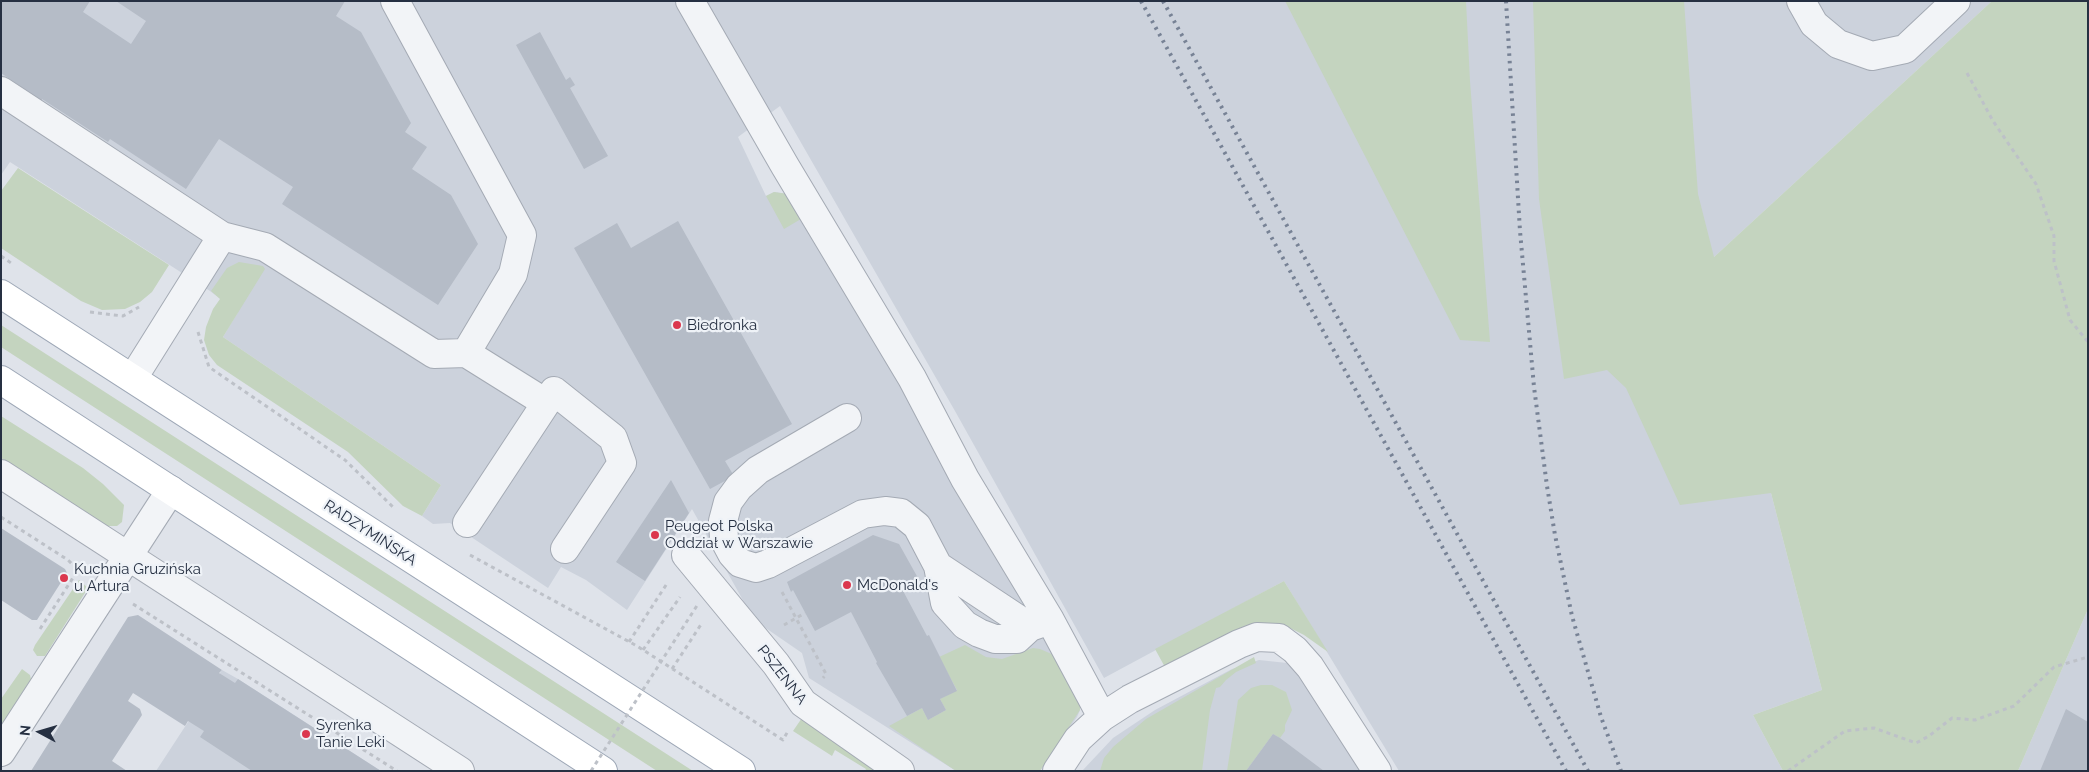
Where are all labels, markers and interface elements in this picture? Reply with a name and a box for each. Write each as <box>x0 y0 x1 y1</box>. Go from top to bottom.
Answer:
place label: Biedronka <box>687 316 757 334</box>
marker: Biedronka <box>671 319 683 331</box>
street label: RADZYMIŃSKA <box>320 496 420 570</box>
place label: Peugeot Polska Oddział w Warszawie <box>665 517 813 552</box>
marker: Peugeot Polska Oddział w Warszawie <box>649 529 661 541</box>
place label: Kuchnia Gruzińska u Artura <box>74 560 201 595</box>
marker: Kuchnia Gruzińska u Artura <box>58 572 70 584</box>
place label: McDonald's <box>857 576 938 594</box>
marker: McDonald's <box>841 579 853 591</box>
street label: PSZENNA <box>753 642 811 708</box>
north arrow <box>15 707 65 757</box>
place label: Syrenka Tanie Leki <box>316 716 385 751</box>
text: N <box>17 724 34 737</box>
marker: Syrenka Tanie Leki <box>300 728 312 740</box>

